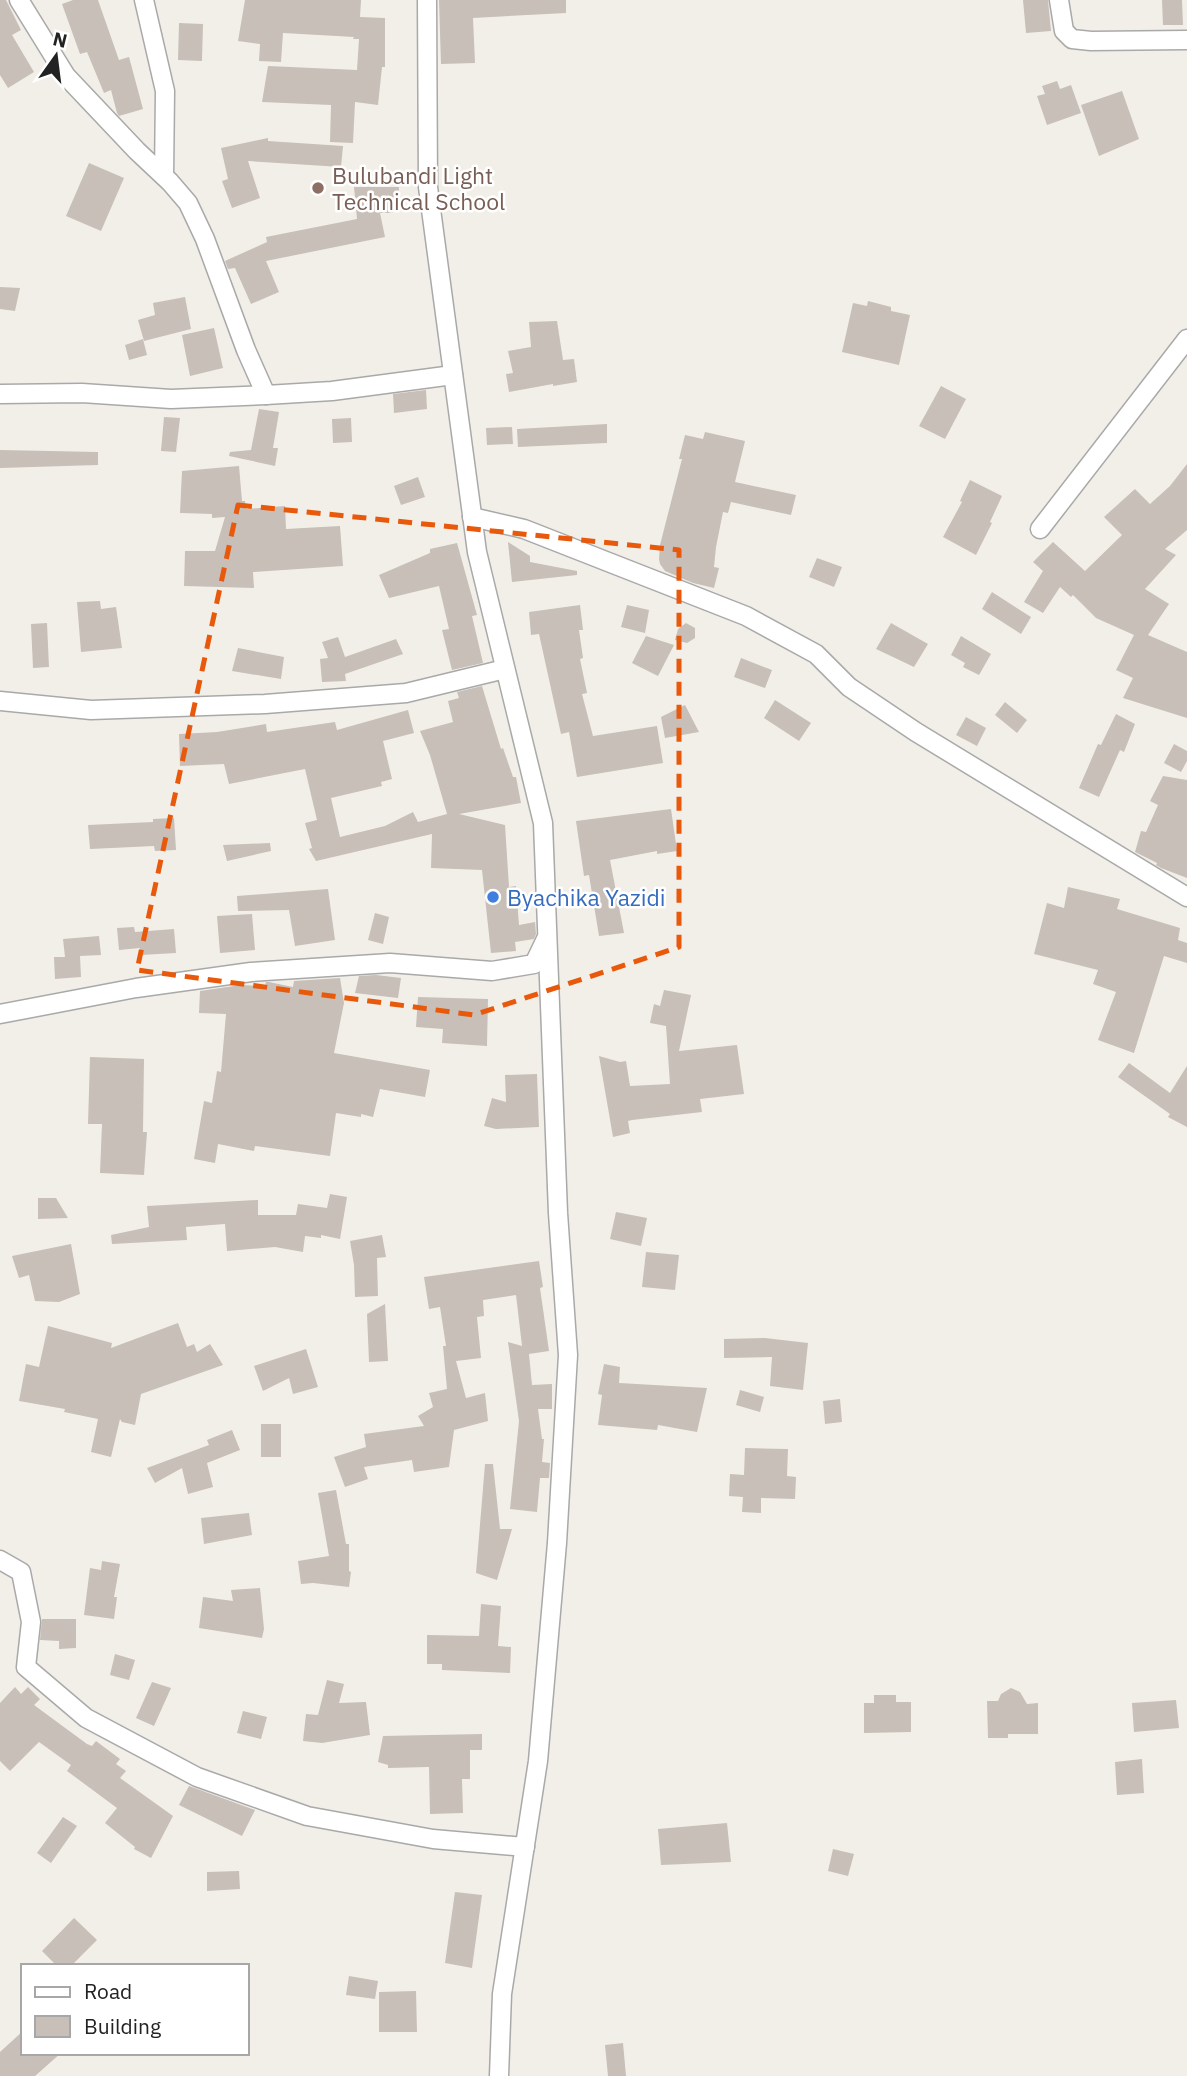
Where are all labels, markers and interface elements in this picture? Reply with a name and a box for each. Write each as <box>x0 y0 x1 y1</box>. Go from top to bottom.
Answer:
north arrow <box>21 21 91 91</box>
text: N <box>51 26 70 53</box>
place label: Bulubandi Light Technical School <box>332 160 505 216</box>
marker: Bulubandi Light Technical School <box>310 180 326 196</box>
place label: Byachika Yazidi <box>507 882 666 912</box>
marker: Byachika Yazidi <box>485 889 501 905</box>
legend <box>21 1964 248 2055</box>
text: Road <box>84 1977 132 2005</box>
text: Building <box>84 2012 161 2040</box>

